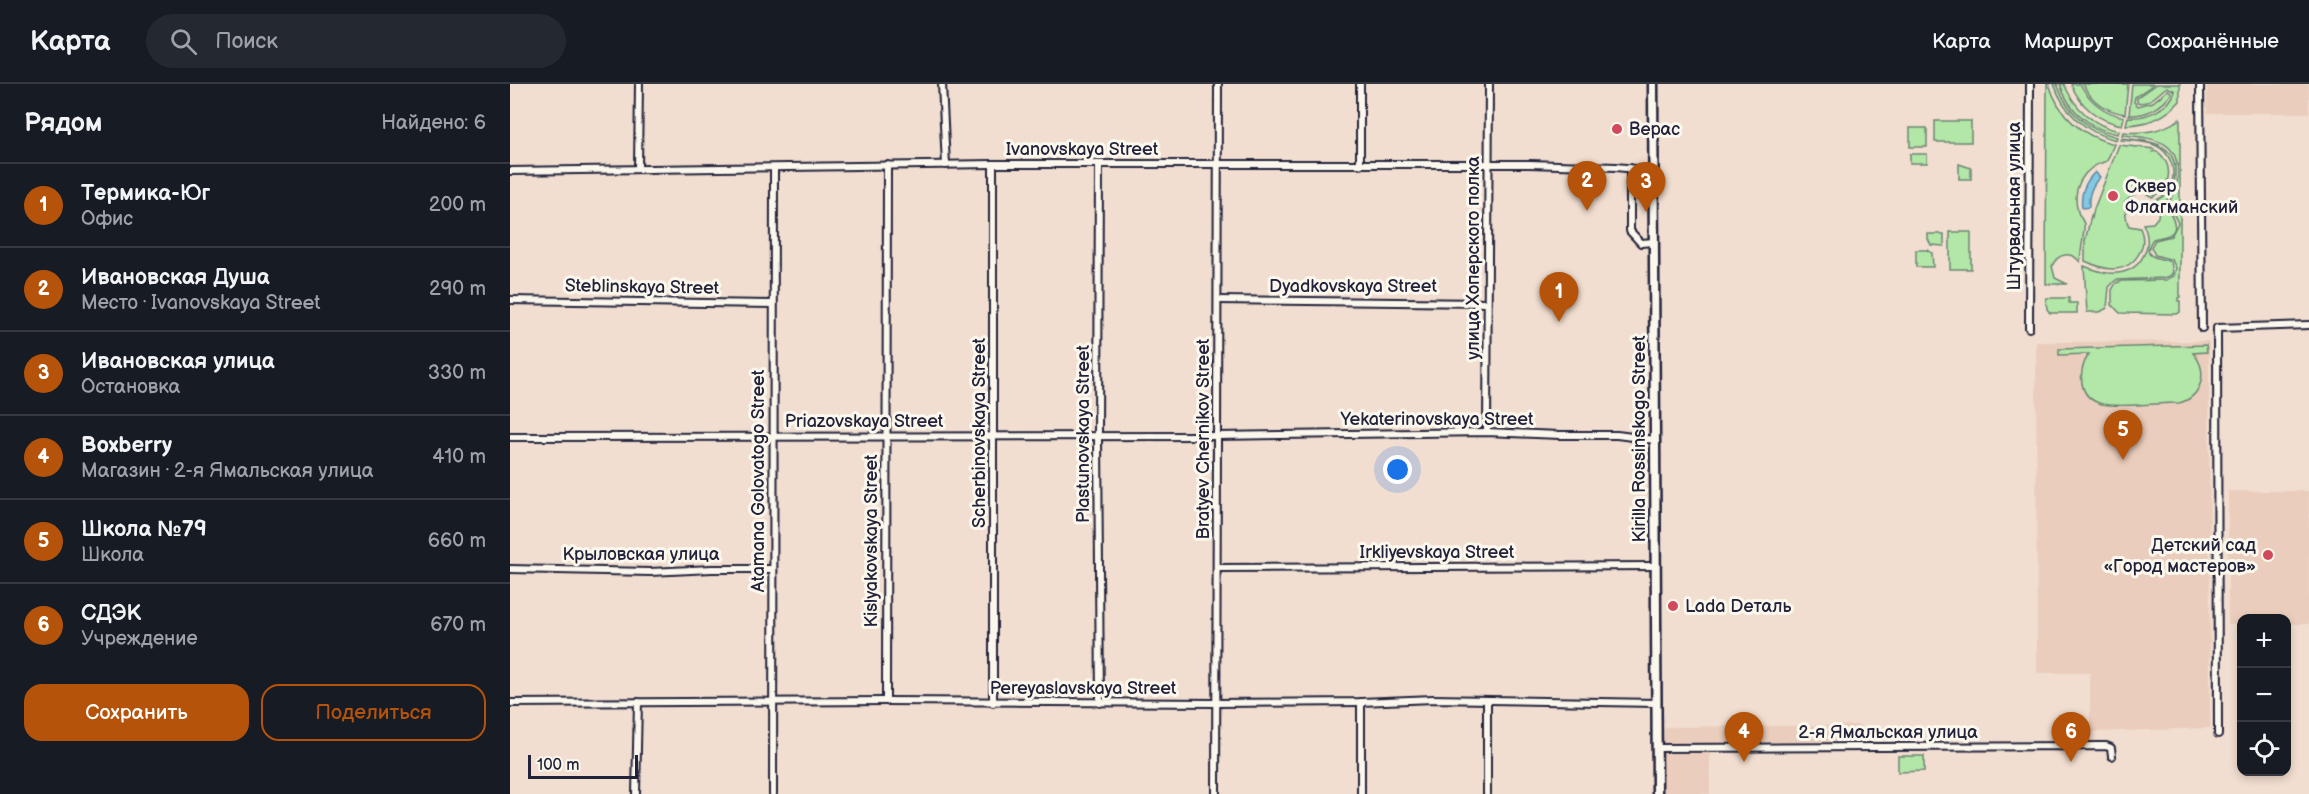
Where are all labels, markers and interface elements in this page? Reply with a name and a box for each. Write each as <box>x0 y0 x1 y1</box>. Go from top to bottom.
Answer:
search box <box>146 14 566 68</box>
text: Карта <box>30 25 110 58</box>
icon: search <box>167 25 200 58</box>
text: Поиск <box>215 28 278 55</box>
text: Карта <box>1932 29 1991 54</box>
text: Маршрут <box>2024 29 2113 54</box>
text: Сохранённые <box>2146 29 2279 54</box>
text: Рядом <box>24 108 102 139</box>
text: Найдено: 6 <box>381 111 486 135</box>
place label: Верас <box>1629 119 1680 140</box>
street label: Штурвальная улица <box>2004 121 2025 290</box>
marker: Верас <box>1610 122 1624 136</box>
street label: Ivanovskaya Street <box>1006 139 1159 160</box>
street label: улица Хоперского полка <box>1463 156 1484 360</box>
pin: 2 <box>1568 162 1606 211</box>
pin: 3 <box>1626 162 1666 212</box>
place label: Сквер Флагманский <box>2125 176 2238 218</box>
text: Термика-Юг <box>81 180 210 207</box>
marker: Сквер Флагманский <box>2106 189 2120 203</box>
text: 1 <box>39 193 48 217</box>
text: 200 m <box>429 193 486 217</box>
text: Офис <box>81 207 133 231</box>
text: Ивановская Душа <box>81 264 269 291</box>
pin: 1 <box>1540 272 1578 322</box>
street label: Steblinskaya Street <box>565 275 720 299</box>
street label: Dyadkovskaya Street <box>1269 276 1437 297</box>
text: 2 <box>38 277 49 301</box>
text: 290 m <box>429 277 486 301</box>
text: Место · Ivanovskaya Street <box>81 291 321 315</box>
street label: Kirilla Rossinskogo Street <box>1629 335 1650 542</box>
street label: Scherbinovskaya Street <box>969 337 990 528</box>
street label: Bratyev Chernikov Street <box>1193 338 1214 539</box>
street label: Plastunovskaya Street <box>1073 345 1094 523</box>
text: Ивановская улица <box>81 348 275 375</box>
text: 3 <box>38 361 49 385</box>
text: 330 m <box>428 361 486 385</box>
street label: Atamana Golovatogo Street <box>748 369 769 592</box>
text: Остановка <box>81 375 180 399</box>
street label: Yekaterinovskaya Street <box>1339 409 1534 430</box>
pin: 5 <box>2104 410 2142 460</box>
street label: Priazovskaya Street <box>785 411 944 432</box>
text: Boxberry <box>81 432 172 459</box>
text: 4 <box>38 445 49 469</box>
text: 410 m <box>432 445 486 469</box>
street label: Kislyakovskaya Street <box>861 454 882 628</box>
your location <box>1383 455 1412 484</box>
text: Магазин · 2-я Ямальская улица <box>81 459 374 483</box>
text: Школа №79 <box>81 516 207 543</box>
text: 5 <box>38 529 49 553</box>
text: 660 m <box>428 529 486 553</box>
place label: Детский сад «Город мастеров» <box>2104 535 2256 577</box>
street label: Irkliyevskaya Street <box>1360 542 1515 563</box>
text: Школа <box>81 543 144 567</box>
street label: Крыловская улица <box>562 544 720 565</box>
marker: Детский сад «Город мастеров» <box>2261 548 2275 562</box>
place label: Lada Dеталь <box>1685 596 1791 617</box>
marker: Lada Dеталь <box>1666 599 1680 613</box>
text: СДЭК <box>81 600 141 627</box>
text: 6 <box>37 613 50 637</box>
text: 670 m <box>430 613 486 637</box>
map controls <box>2237 614 2291 776</box>
button: + <box>2237 614 2291 668</box>
text: Учреждение <box>81 627 198 651</box>
button: − <box>2237 668 2291 722</box>
street label: Pereyaslavskaya Street <box>990 678 1177 699</box>
button: Сохранить <box>24 684 249 741</box>
button: Поделиться <box>261 684 486 741</box>
pin: 4 <box>1724 712 1764 762</box>
pin: 6 <box>2052 712 2090 762</box>
street label: 2-я Ямальская улица <box>1798 722 1978 743</box>
button: locate <box>2237 722 2291 776</box>
scale bar <box>528 752 638 780</box>
text: 100 m <box>537 756 580 775</box>

